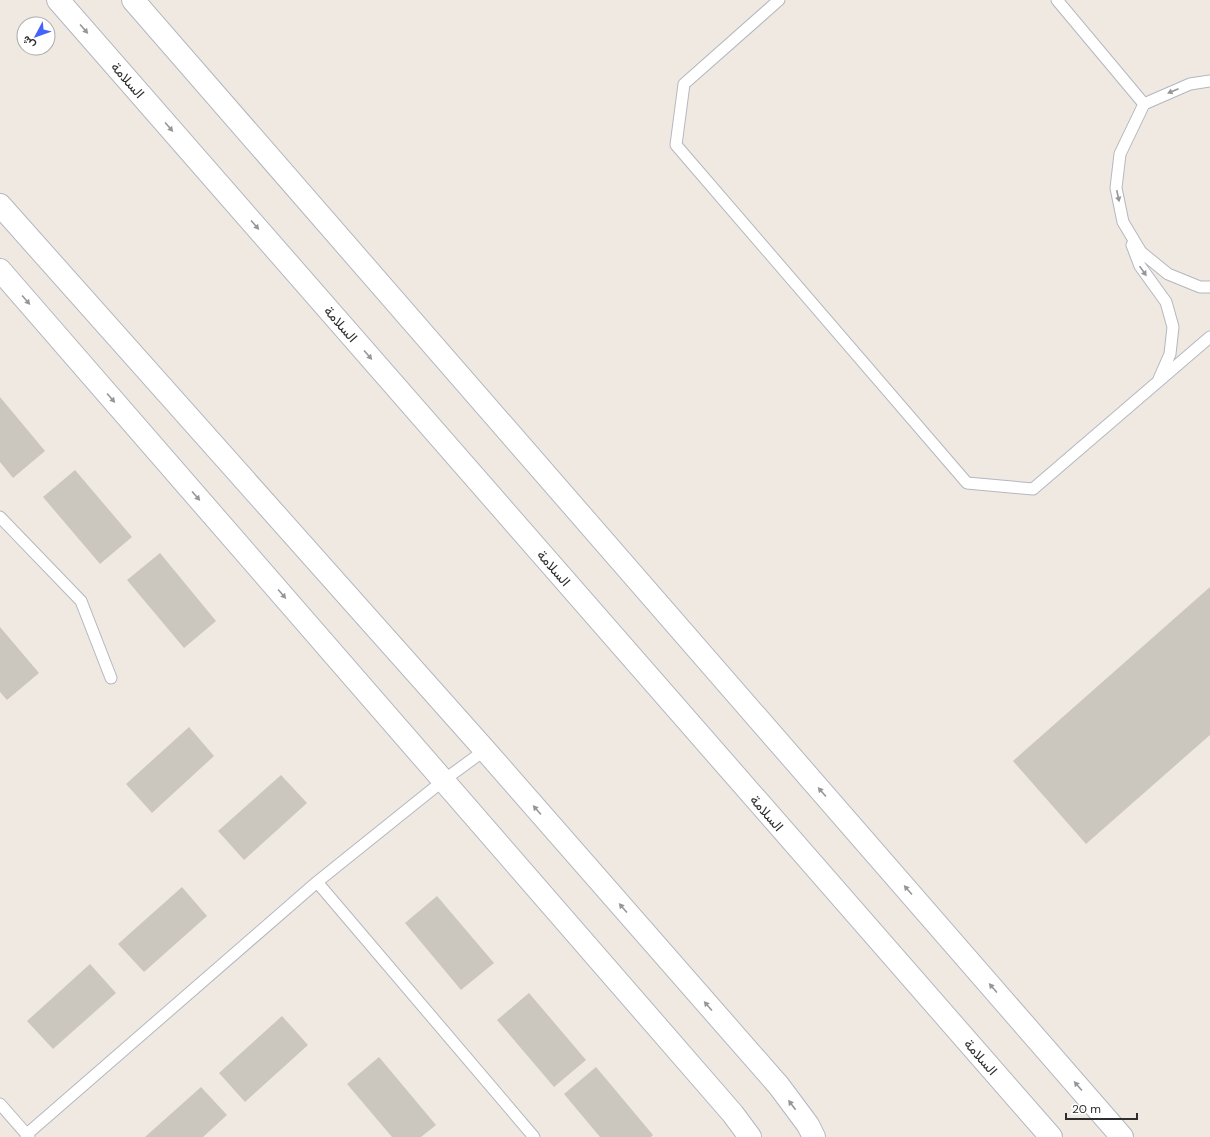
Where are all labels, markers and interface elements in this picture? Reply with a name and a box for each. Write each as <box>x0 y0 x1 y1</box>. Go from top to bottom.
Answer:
north arrow <box>16 16 56 56</box>
one-way arrow <box>79 24 88 35</box>
text: ش <box>19 33 38 52</box>
street label: السلامة <box>107 58 149 102</box>
one-way arrow <box>1167 88 1178 94</box>
one-way arrow <box>165 122 174 133</box>
one-way arrow <box>1115 190 1121 203</box>
one-way arrow <box>250 220 259 231</box>
one-way arrow <box>1139 266 1147 276</box>
one-way arrow <box>21 295 30 305</box>
street label: السلامة <box>320 302 362 346</box>
one-way arrow <box>363 350 372 360</box>
one-way arrow <box>106 393 116 403</box>
one-way arrow <box>192 491 201 501</box>
street label: السلامة <box>533 546 575 590</box>
one-way arrow <box>277 589 286 599</box>
one-way arrow <box>818 787 827 797</box>
street label: السلامة <box>746 791 788 835</box>
one-way arrow <box>533 805 542 815</box>
one-way arrow <box>903 885 912 896</box>
one-way arrow <box>618 903 627 913</box>
one-way arrow <box>988 983 997 994</box>
one-way arrow <box>704 1001 713 1011</box>
street label: السلامة <box>960 1035 1002 1079</box>
one-way arrow <box>1074 1081 1083 1092</box>
scale bar <box>1066 1095 1137 1121</box>
one-way arrow <box>788 1099 797 1110</box>
text: 20 m <box>1072 1101 1101 1117</box>

